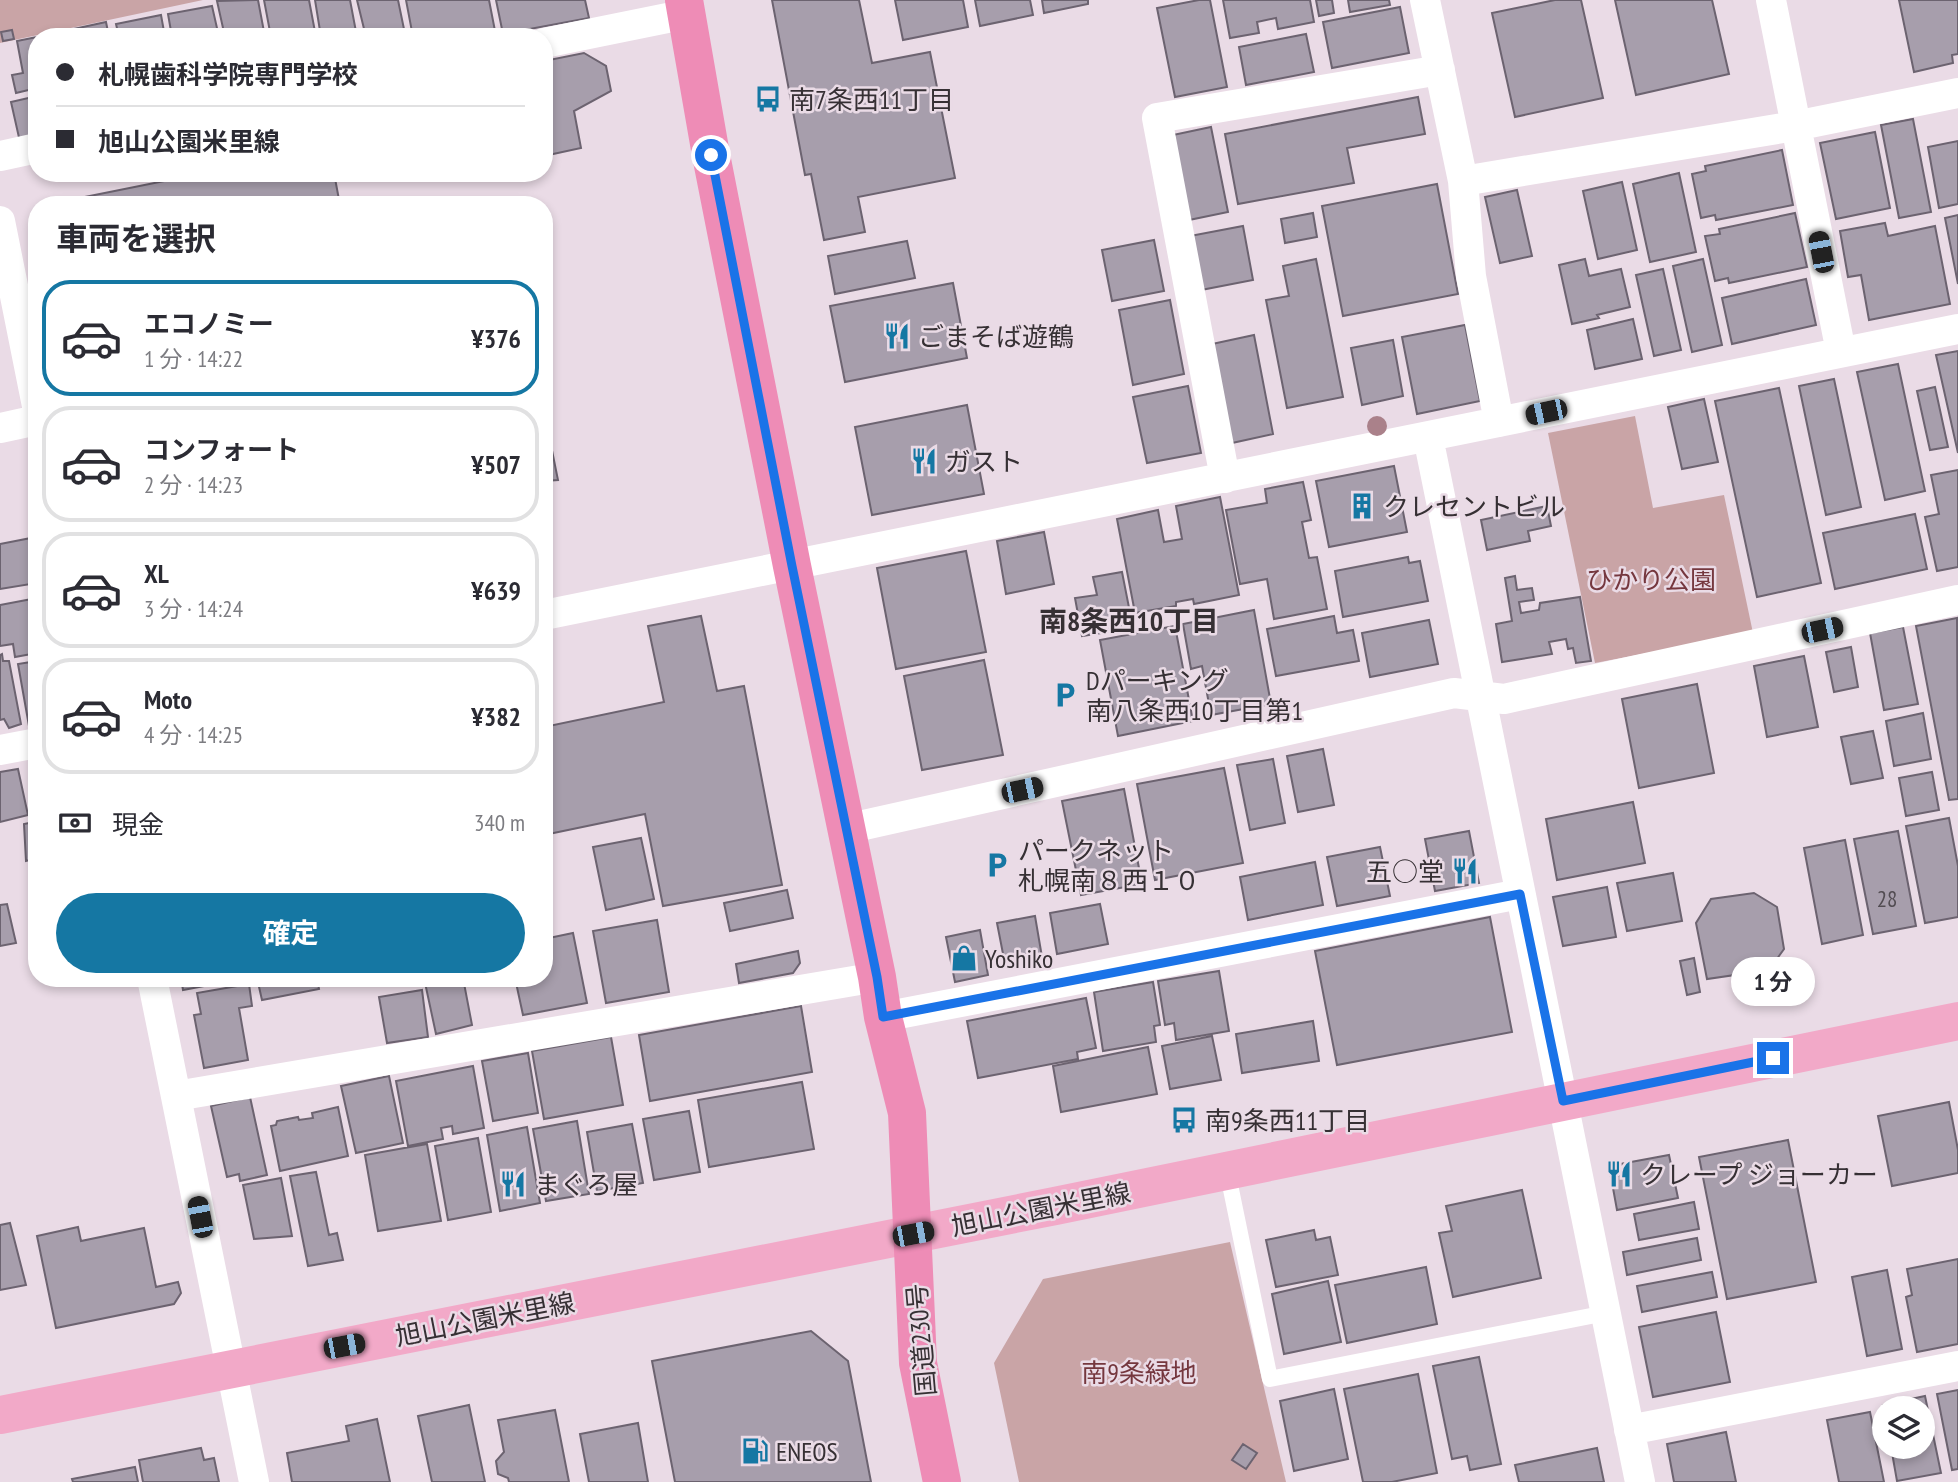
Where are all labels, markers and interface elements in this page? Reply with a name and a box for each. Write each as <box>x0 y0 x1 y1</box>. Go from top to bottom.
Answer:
text: 札幌歯科学院専門学校 <box>98 58 358 91</box>
place label: 南7条西11丁目 <box>789 83 954 116</box>
bus stop icon: 南7条西11丁目 <box>753 84 783 114</box>
text: 旭山公園米里線 <box>98 125 280 158</box>
route start <box>695 139 727 171</box>
text: 車両を選択 <box>56 217 216 259</box>
car <box>1807 229 1836 275</box>
icon: car <box>60 307 123 370</box>
text: エコノミー <box>144 307 274 340</box>
place label: ごまそば遊鶴 <box>918 320 1074 353</box>
restaurant icon: ごまそば遊鶴 <box>882 321 912 351</box>
text: ¥376 <box>471 322 521 355</box>
text: 1 分 · 14:22 <box>144 344 243 373</box>
car <box>1524 397 1569 427</box>
icon: car <box>60 433 123 496</box>
text: コンフォート <box>144 433 299 466</box>
place label: ガスト <box>945 445 1023 478</box>
restaurant icon: ガスト <box>909 446 939 476</box>
text: ¥507 <box>471 448 521 481</box>
text: 2 分 · 14:23 <box>144 470 243 499</box>
place label: クレセントビル <box>1383 490 1565 523</box>
building icon: クレセントビル <box>1347 491 1377 521</box>
text: XL <box>144 557 169 590</box>
icon: car <box>60 559 123 622</box>
park label: ひかり公園 <box>1586 563 1716 596</box>
text: ¥639 <box>471 574 521 607</box>
text: 3 分 · 14:24 <box>144 594 243 623</box>
district label: 南8条西10丁目 <box>1039 602 1219 639</box>
car <box>1800 615 1845 645</box>
place label: Dパーキング 南八条西10丁目第1 <box>1086 664 1303 727</box>
parking icon: Dパーキング 南八条西10丁目第1 <box>1050 680 1080 710</box>
text: Moto <box>144 683 192 716</box>
icon: car <box>60 685 123 748</box>
text: ¥382 <box>471 700 521 733</box>
text: 4 分 · 14:25 <box>144 720 243 749</box>
car <box>1000 775 1045 805</box>
icon: cash <box>56 804 94 842</box>
text: 現金 <box>112 808 164 841</box>
text: 340 m <box>474 808 525 837</box>
place label: パークネット 札幌南８西１０ <box>1018 834 1200 897</box>
parking icon: パークネット 札幌南８西１０ <box>982 850 1012 880</box>
place label: 五○堂 <box>1366 855 1444 888</box>
restaurant icon: 五○堂 <box>1450 856 1480 886</box>
house number: 28 <box>1877 884 1897 913</box>
button: 確定 <box>56 893 525 973</box>
place label: Yoshiko <box>985 942 1053 975</box>
shop icon: Yoshiko <box>949 943 979 973</box>
callout: 1 分 <box>1731 956 1815 1006</box>
text: 1 分 <box>1754 967 1792 996</box>
route end <box>1757 1042 1789 1074</box>
place label: 南9条西11丁目 <box>1205 1104 1370 1137</box>
bus stop icon: 南9条西11丁目 <box>1169 1105 1199 1135</box>
place label: クレープ ジョーカー <box>1640 1158 1878 1191</box>
restaurant icon: クレープ ジョーカー <box>1604 1159 1634 1189</box>
place label: まぐろ屋 <box>534 1168 638 1201</box>
restaurant icon: まぐろ屋 <box>498 1169 528 1199</box>
street label: 旭山公園米里線 <box>949 1175 1133 1243</box>
car <box>186 1194 215 1240</box>
car <box>891 1220 936 1248</box>
street label: 国道230号 <box>900 1282 942 1398</box>
street label: 旭山公園米里線 <box>393 1285 577 1353</box>
car <box>322 1332 367 1360</box>
park label: 南9条緑地 <box>1081 1356 1197 1389</box>
map controls <box>1872 1396 1935 1459</box>
button: layers <box>1872 1396 1935 1459</box>
place label: ENEOS <box>776 1435 838 1468</box>
fuel station icon: ENEOS <box>740 1436 770 1466</box>

